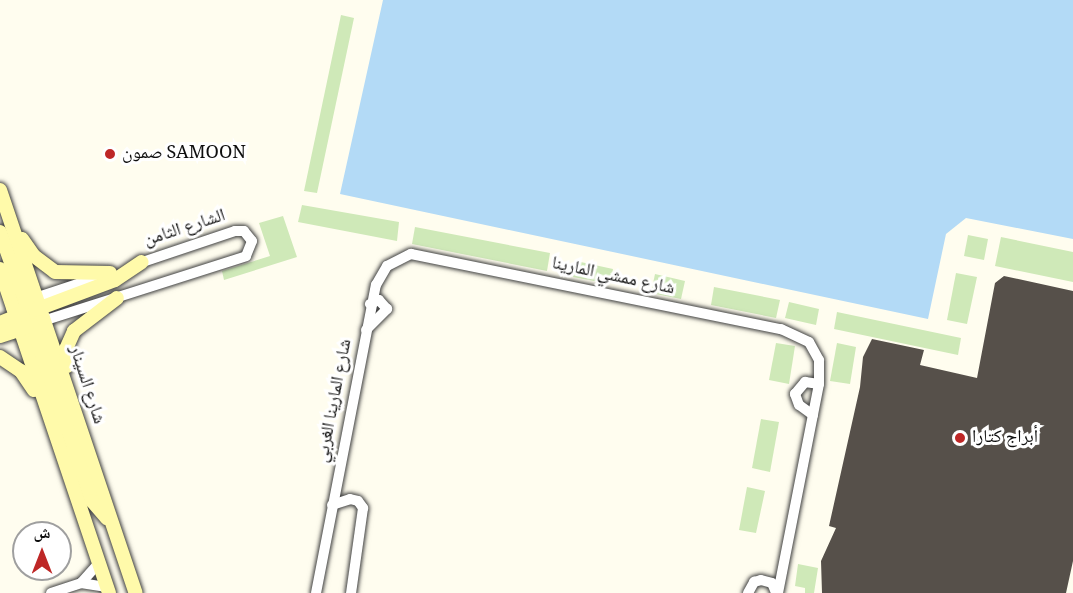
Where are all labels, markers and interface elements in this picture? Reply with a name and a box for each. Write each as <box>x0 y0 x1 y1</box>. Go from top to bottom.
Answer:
place label: صمون SAMOON <box>122 143 246 165</box>
marker: صمون SAMOON <box>103 147 117 161</box>
street label: الشارع الثامن <box>142 206 228 252</box>
street label: شارع ممشي المارينا <box>550 253 676 301</box>
street label: شارع المارينا الغربي <box>312 337 358 465</box>
street label: شارع السينار <box>63 343 109 427</box>
place label: أبراج كتارا <box>972 427 1038 449</box>
marker: أبراج كتارا <box>953 431 967 445</box>
north arrow <box>12 521 72 581</box>
text: ش <box>34 521 50 548</box>

